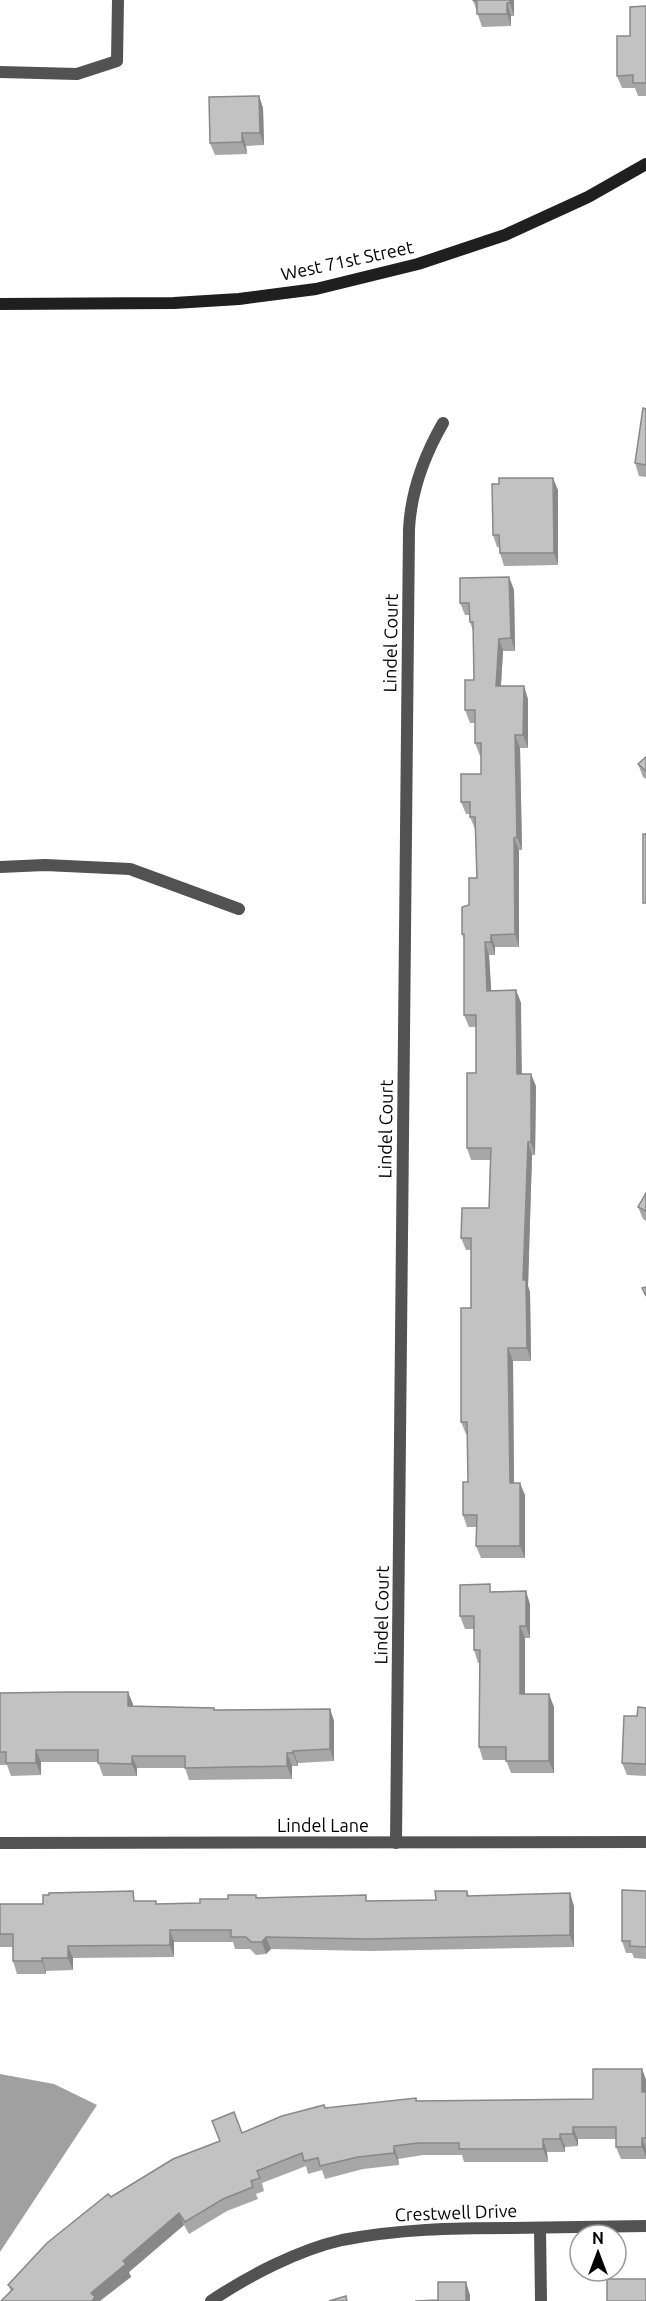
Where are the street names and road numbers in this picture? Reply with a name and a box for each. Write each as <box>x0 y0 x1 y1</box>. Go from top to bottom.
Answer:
street label: West 71st Street <box>279 236 415 284</box>
street label: Lindel Court <box>379 593 401 693</box>
street label: Lindel Court <box>374 1079 396 1179</box>
street label: Lindel Court <box>370 1565 392 1665</box>
street label: Lindel Lane <box>277 1815 369 1835</box>
street label: Crestwell Drive <box>394 2200 518 2224</box>

